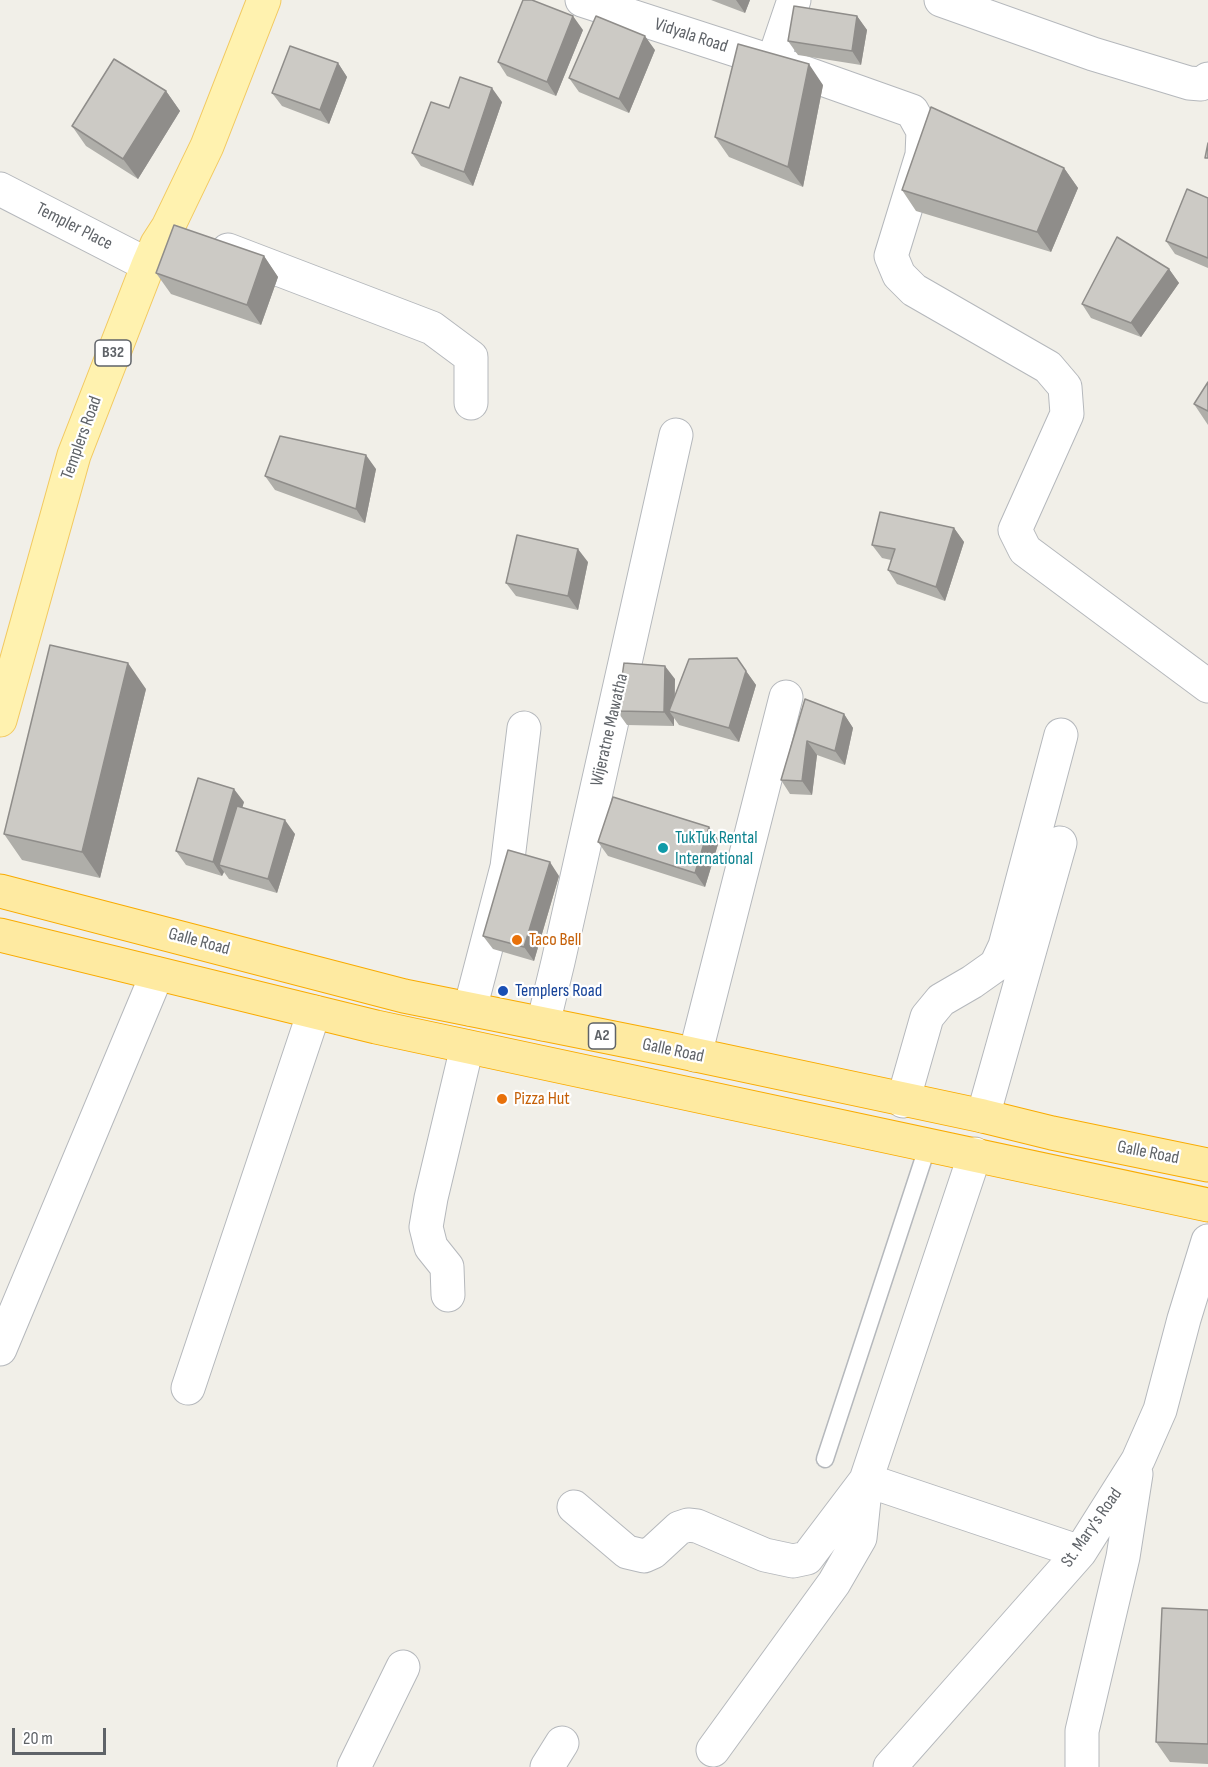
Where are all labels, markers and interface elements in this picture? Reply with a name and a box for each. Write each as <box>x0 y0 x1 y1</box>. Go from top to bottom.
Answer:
street label: Vidyala Road <box>652 14 730 58</box>
street label: Templer Place <box>32 198 116 256</box>
road number: B32 <box>95 340 131 366</box>
street label: Templers Road <box>57 393 107 483</box>
street label: Wijeratne Mawatha <box>587 672 633 788</box>
place label: TukTuk Rental International <box>675 827 758 870</box>
marker: TukTuk Rental International <box>656 841 670 855</box>
street label: Galle Road <box>166 923 232 961</box>
place label: Taco Bell <box>529 929 581 951</box>
marker: Taco Bell <box>510 933 524 947</box>
place label: Templers Road <box>515 980 602 1002</box>
marker: Templers Road <box>496 984 510 998</box>
road number: A2 <box>588 1023 616 1049</box>
street label: Galle Road <box>640 1034 706 1068</box>
place label: Pizza Hut <box>514 1088 570 1110</box>
marker: Pizza Hut <box>495 1092 509 1106</box>
street label: Galle Road <box>1115 1136 1181 1170</box>
street label: St. Mary's Road <box>1057 1484 1127 1572</box>
scale bar <box>15 1716 110 1754</box>
text: 20 m <box>23 1728 53 1749</box>

